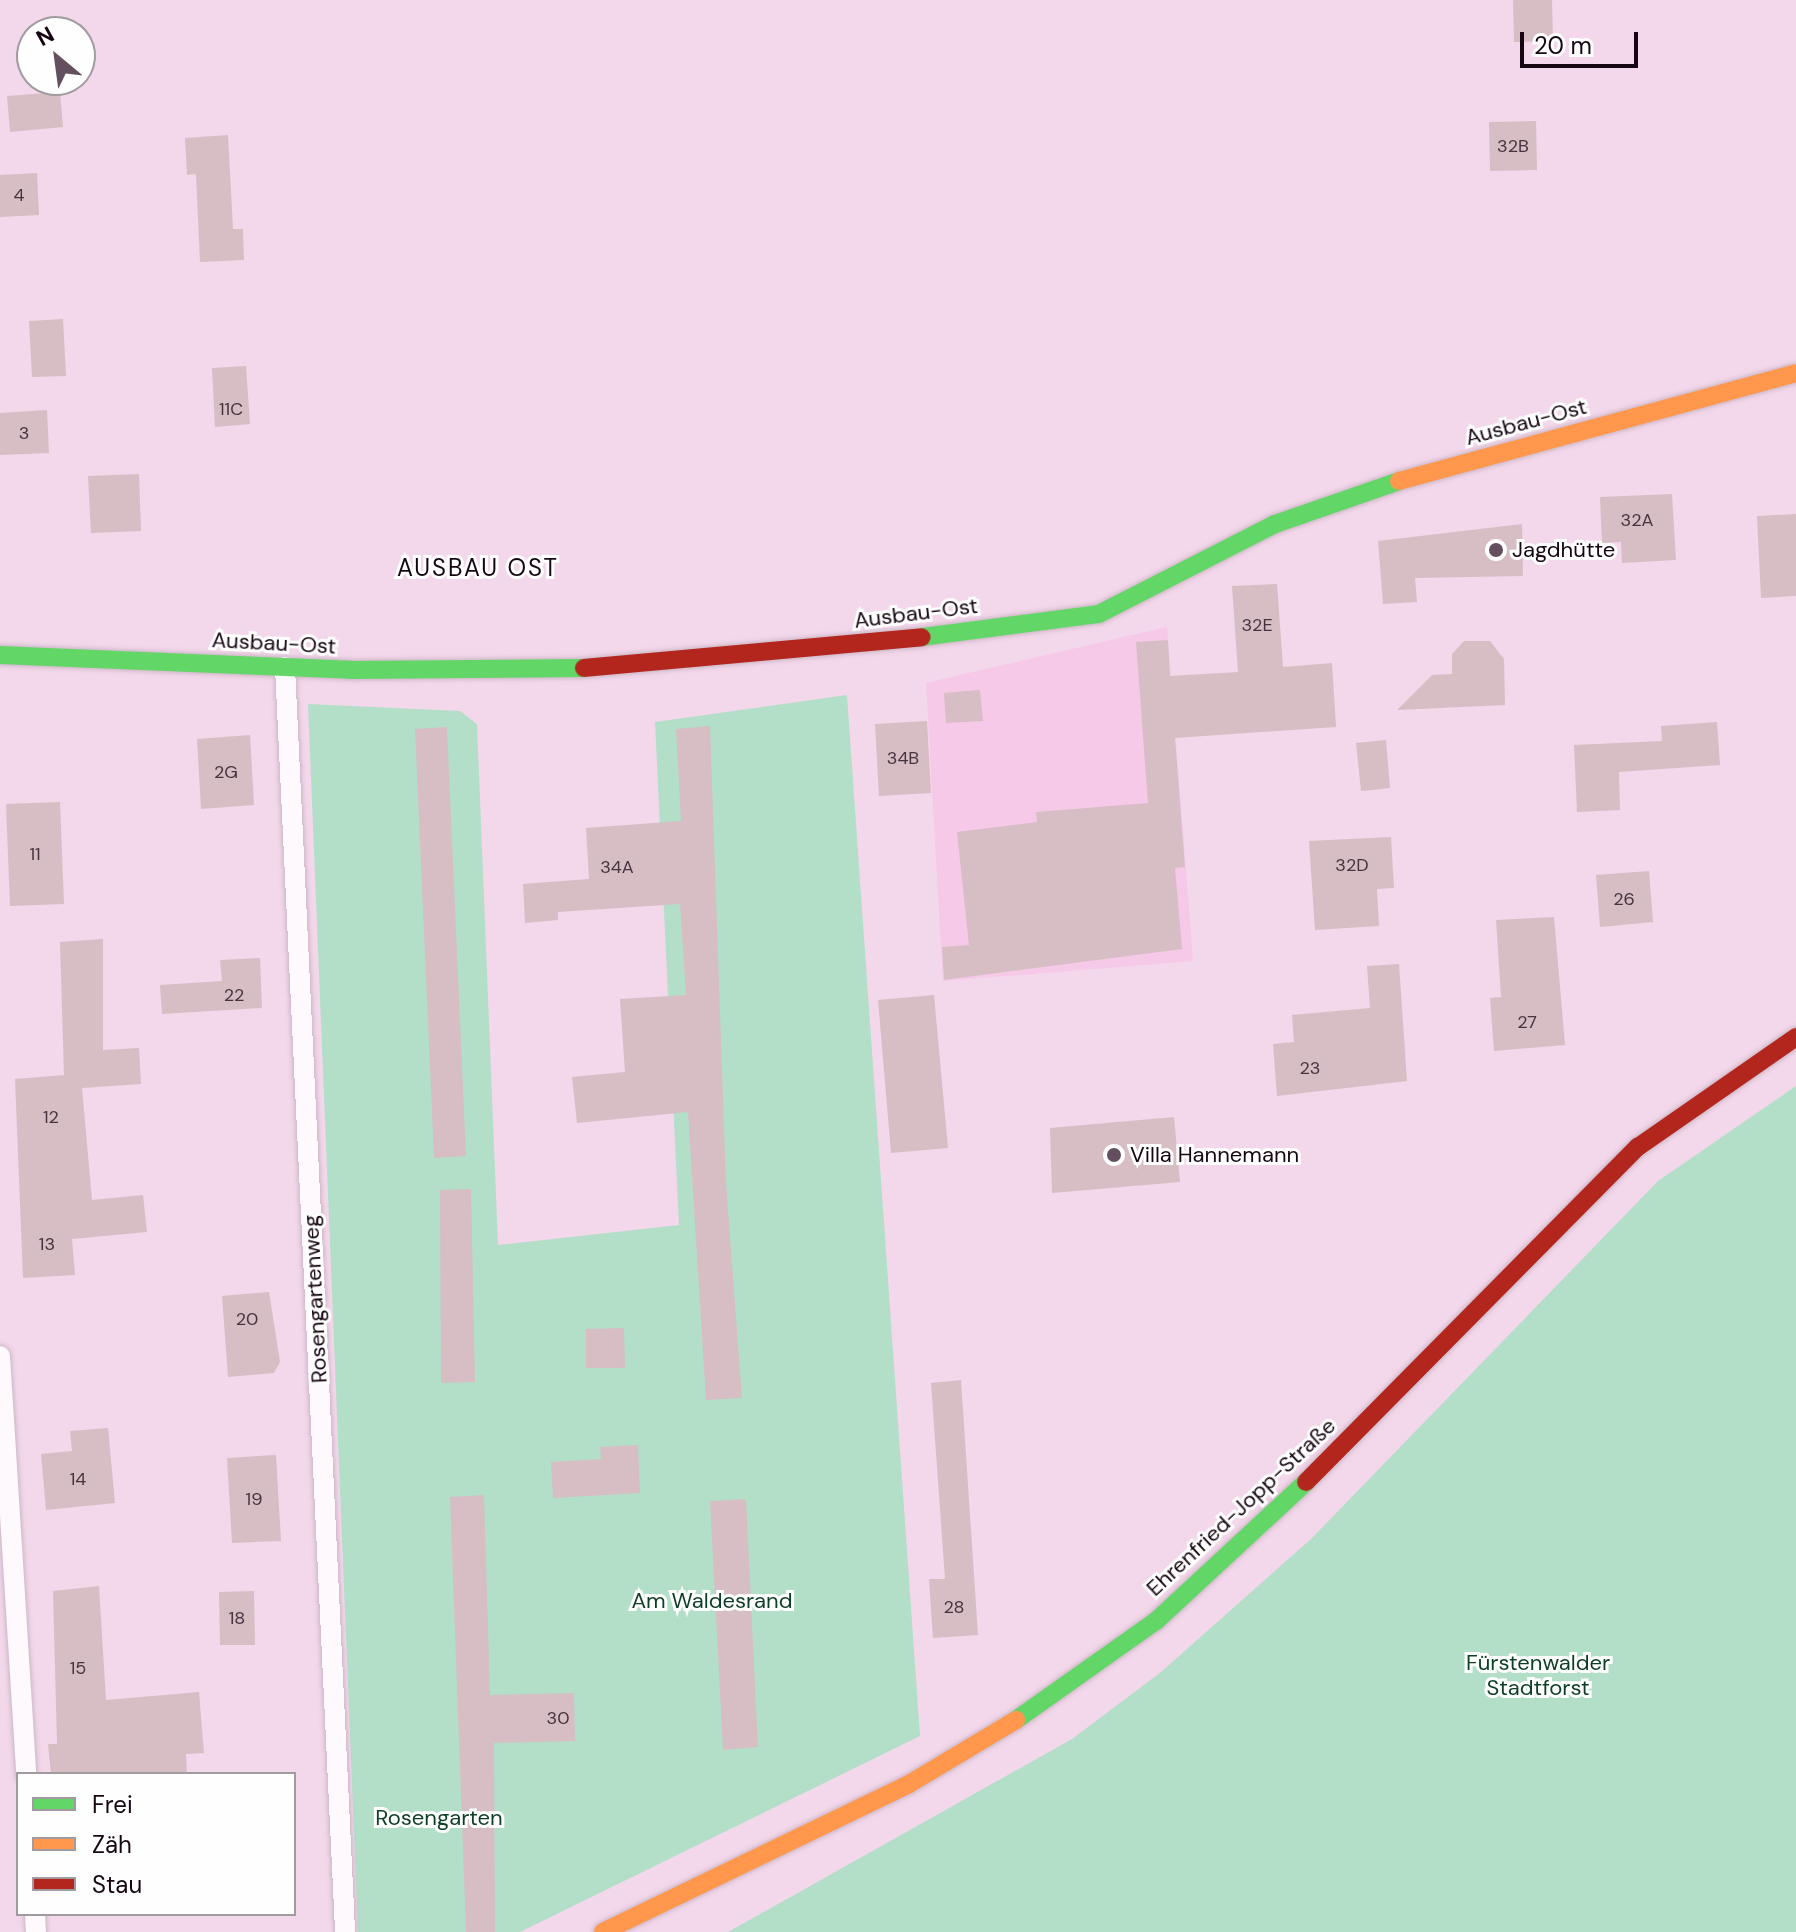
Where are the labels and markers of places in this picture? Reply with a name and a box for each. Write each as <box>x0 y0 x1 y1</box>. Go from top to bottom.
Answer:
place label: Jagdhütte <box>1512 537 1615 563</box>
marker: Jagdhütte <box>1487 541 1505 559</box>
place label: Villa Hannemann <box>1130 1142 1299 1168</box>
marker: Villa Hannemann <box>1105 1146 1123 1164</box>

